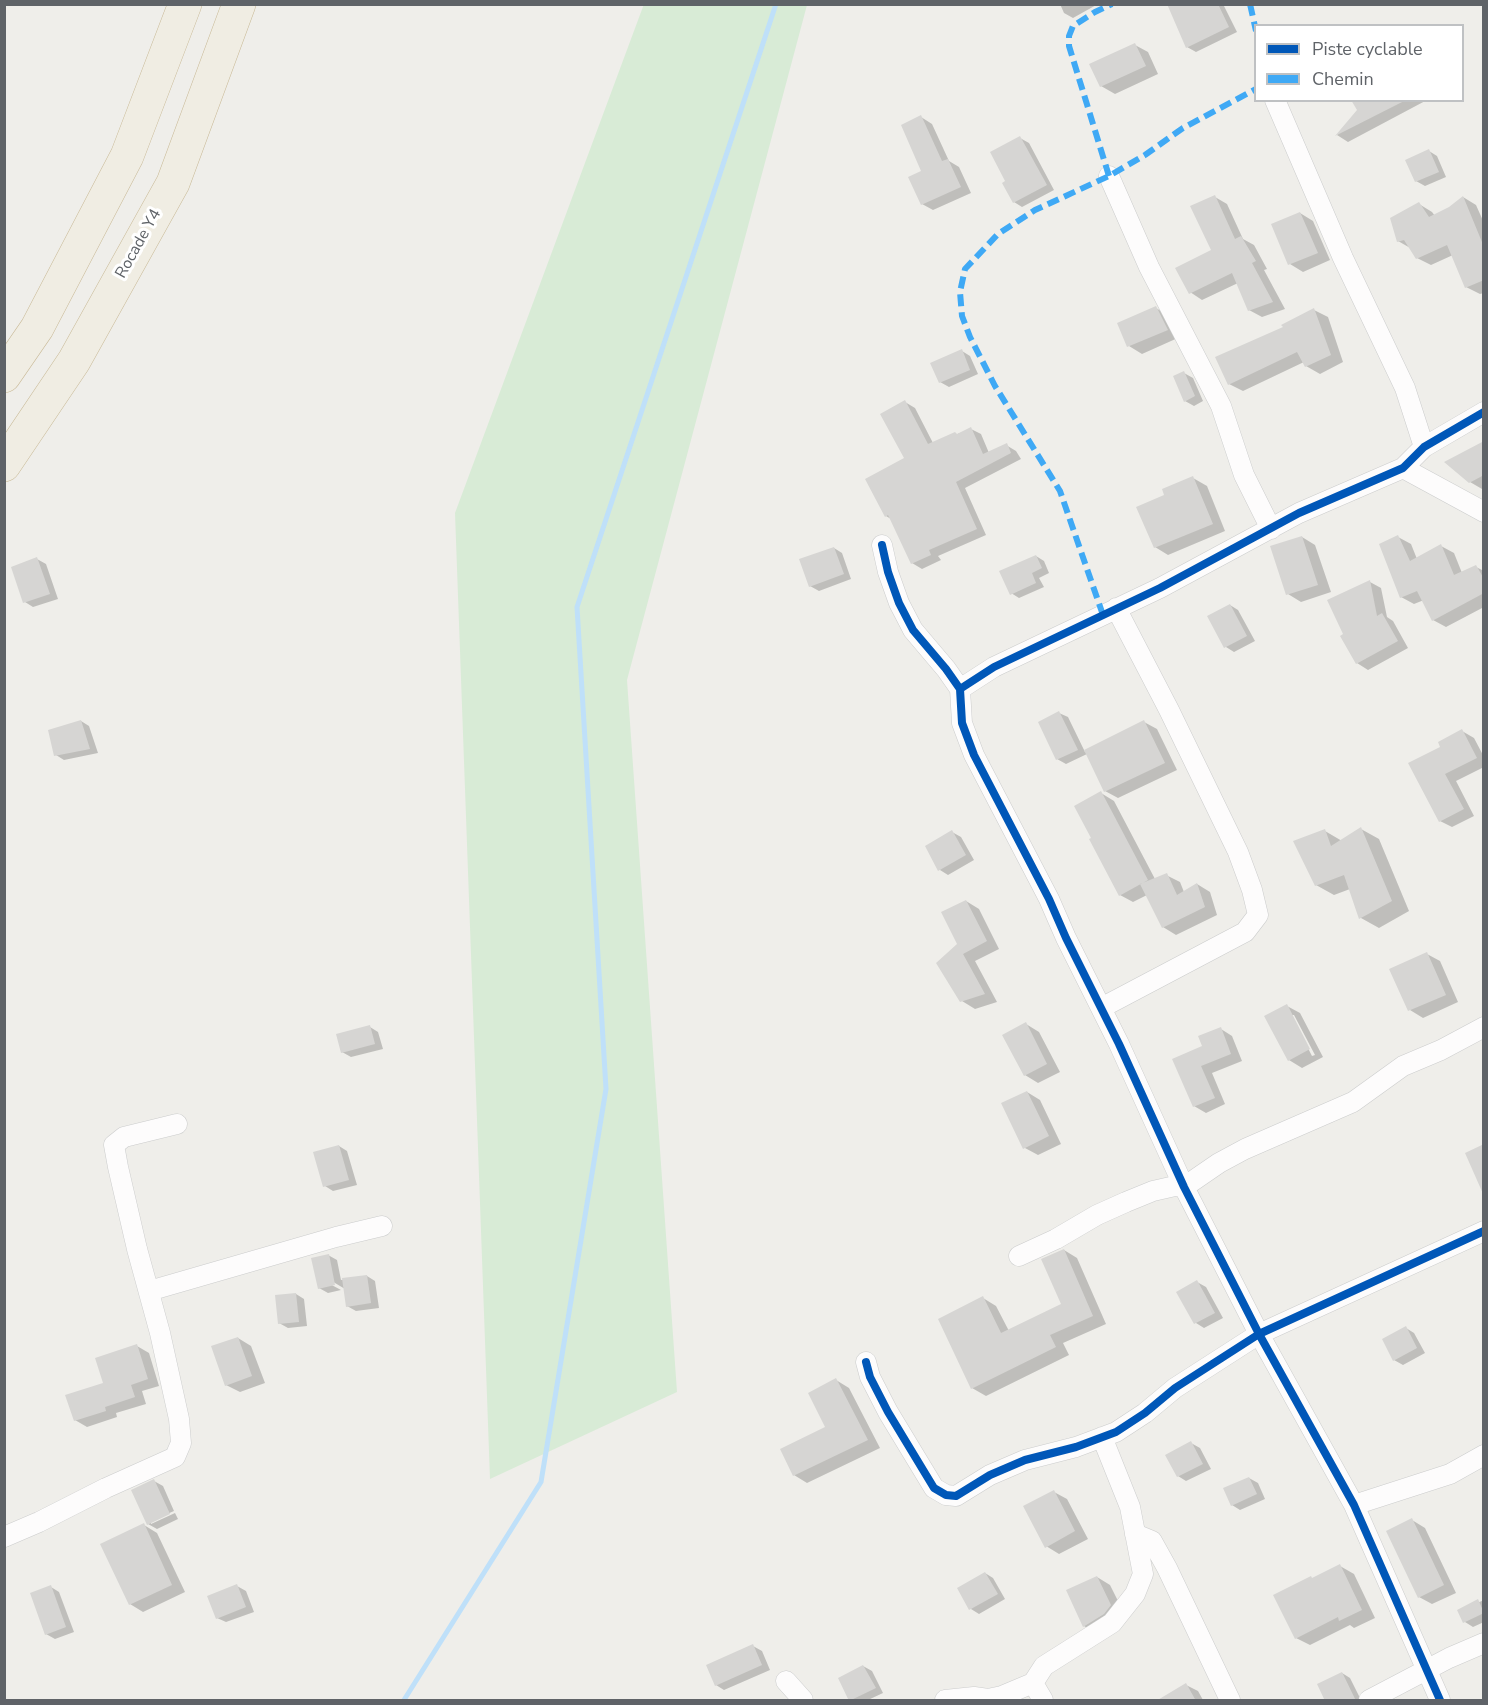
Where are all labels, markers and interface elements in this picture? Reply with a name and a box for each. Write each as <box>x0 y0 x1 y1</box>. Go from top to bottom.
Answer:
legend <box>1254 24 1464 102</box>
text: Piste cyclable <box>1312 37 1423 61</box>
text: Chemin <box>1312 67 1374 91</box>
street label: Rocade Y4 <box>112 206 166 282</box>

